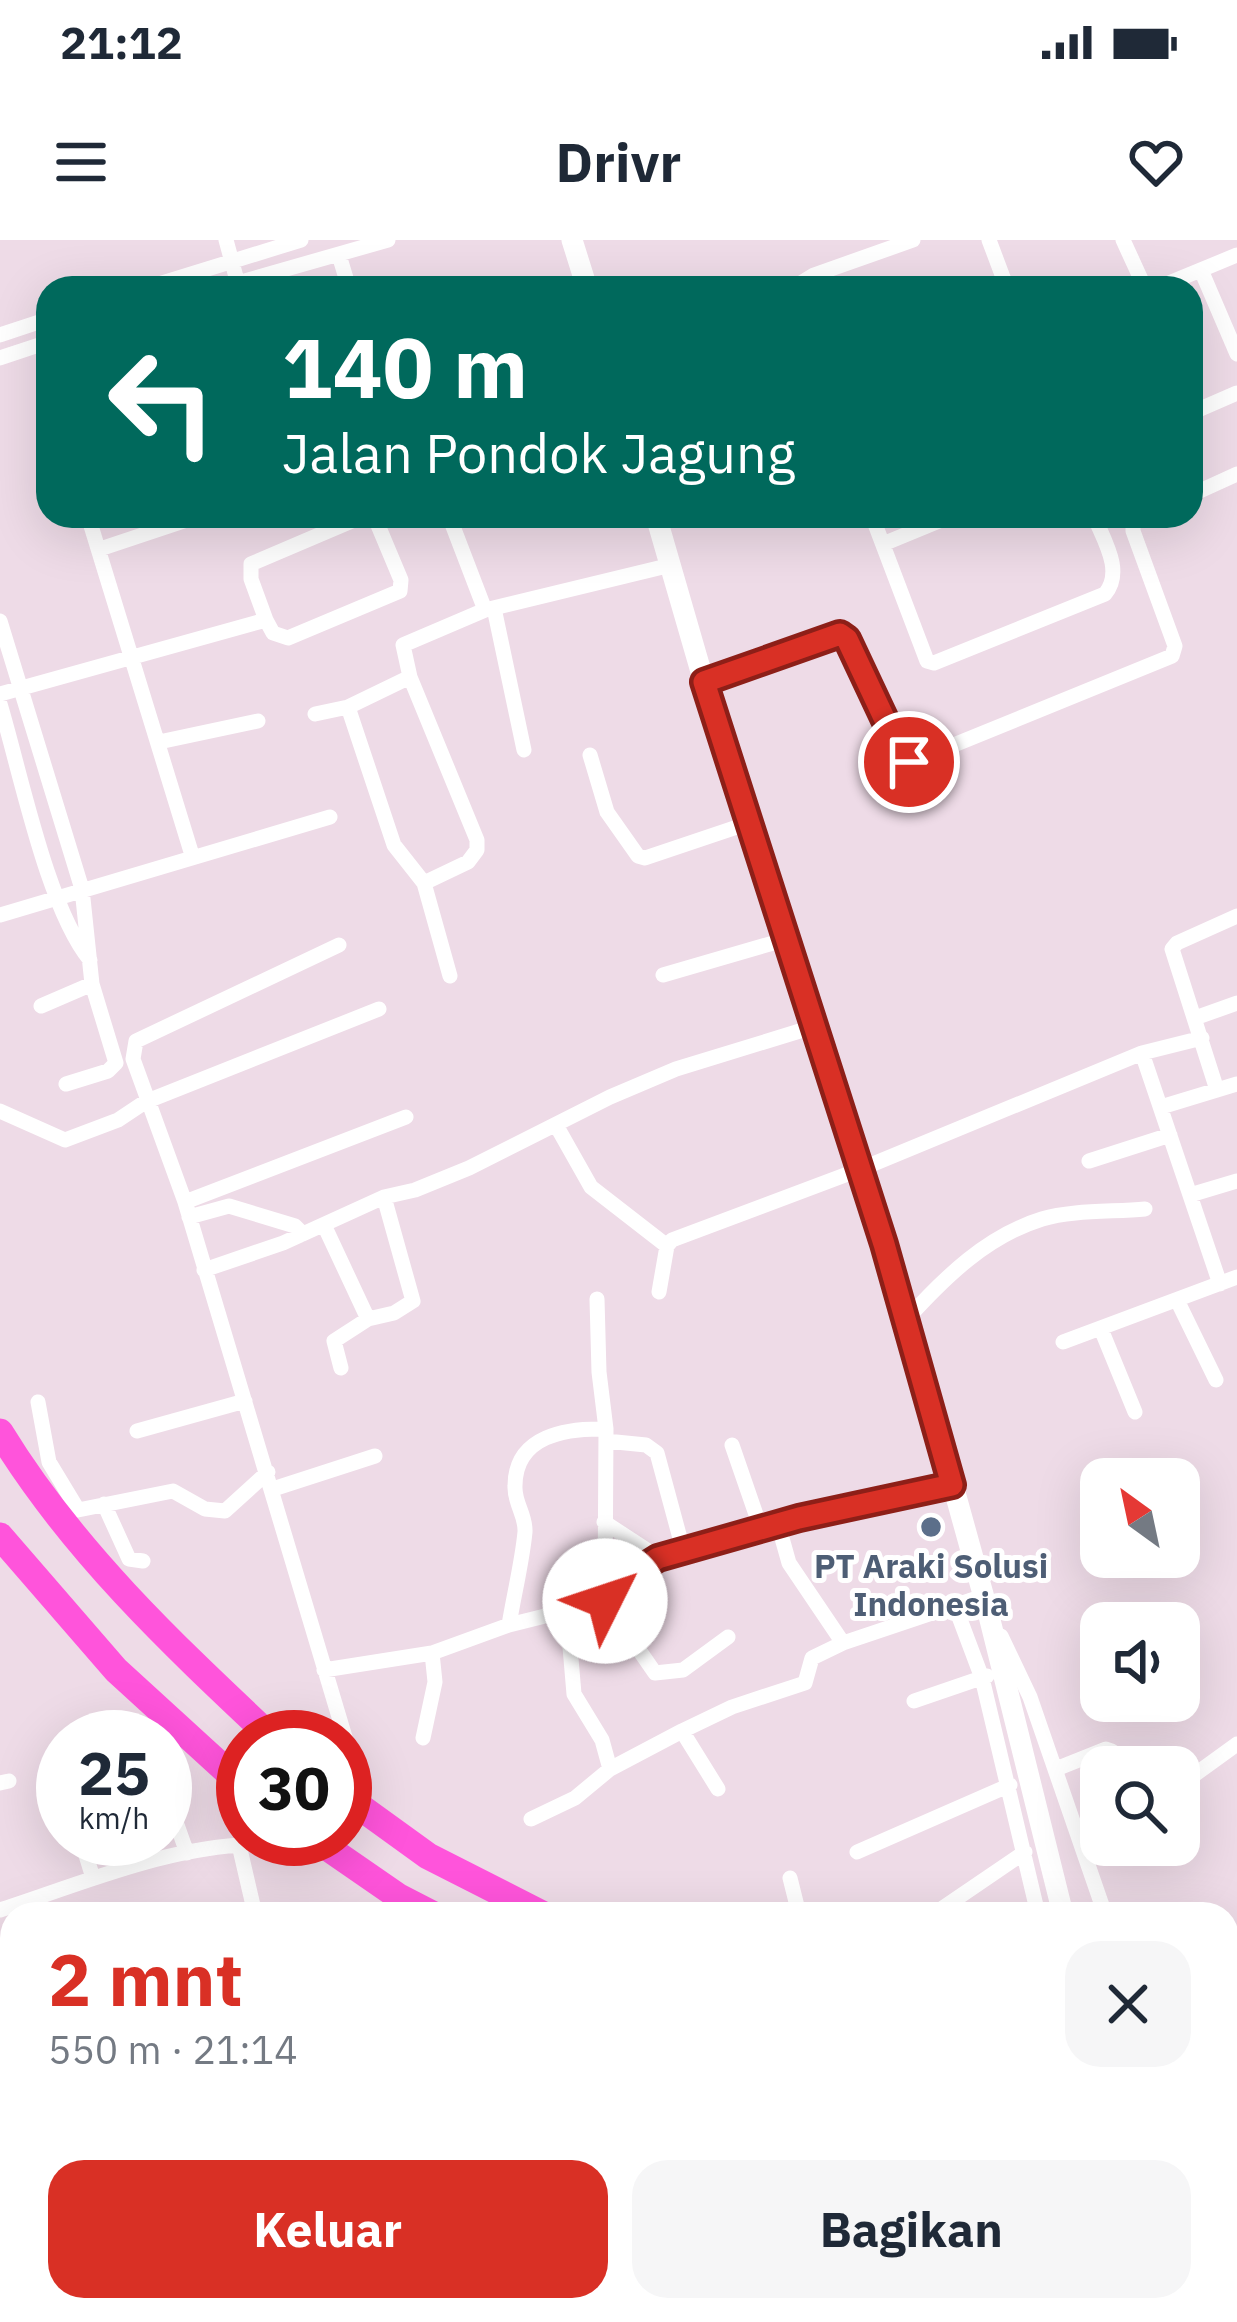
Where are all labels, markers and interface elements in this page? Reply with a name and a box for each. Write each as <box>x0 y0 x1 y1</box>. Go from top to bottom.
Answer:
text: 21:12 <box>60 13 183 71</box>
text: Drivr <box>556 127 681 197</box>
icon: menu <box>48 129 114 195</box>
icon: heart <box>1123 129 1189 195</box>
text: 140 m <box>282 312 528 421</box>
icon: left <box>84 324 240 480</box>
text: Jalan Pondok Jagung <box>282 418 795 488</box>
pin <box>858 711 960 813</box>
icon: arrive <box>876 729 942 795</box>
north arrow <box>1080 1458 1200 1578</box>
map controls <box>1080 1458 1200 1866</box>
marker: PT Araki Solusi Indonesia <box>918 1514 944 1540</box>
position arrow <box>542 1538 668 1664</box>
place label: PT Araki Solusi Indonesia <box>814 1544 1048 1625</box>
button: sound <box>1080 1602 1200 1722</box>
speed limit sign: 30 <box>216 1710 372 1866</box>
text: 25 <box>78 1733 150 1812</box>
button: search <box>1080 1746 1200 1866</box>
text: km/h <box>79 1798 149 1837</box>
text: 2 mnt <box>48 1932 243 2026</box>
button: close <box>1065 1941 1191 2067</box>
text: 550 m · 21:14 <box>48 2024 298 2075</box>
button: Keluar <box>48 2160 608 2298</box>
button: Bagikan <box>632 2160 1191 2298</box>

